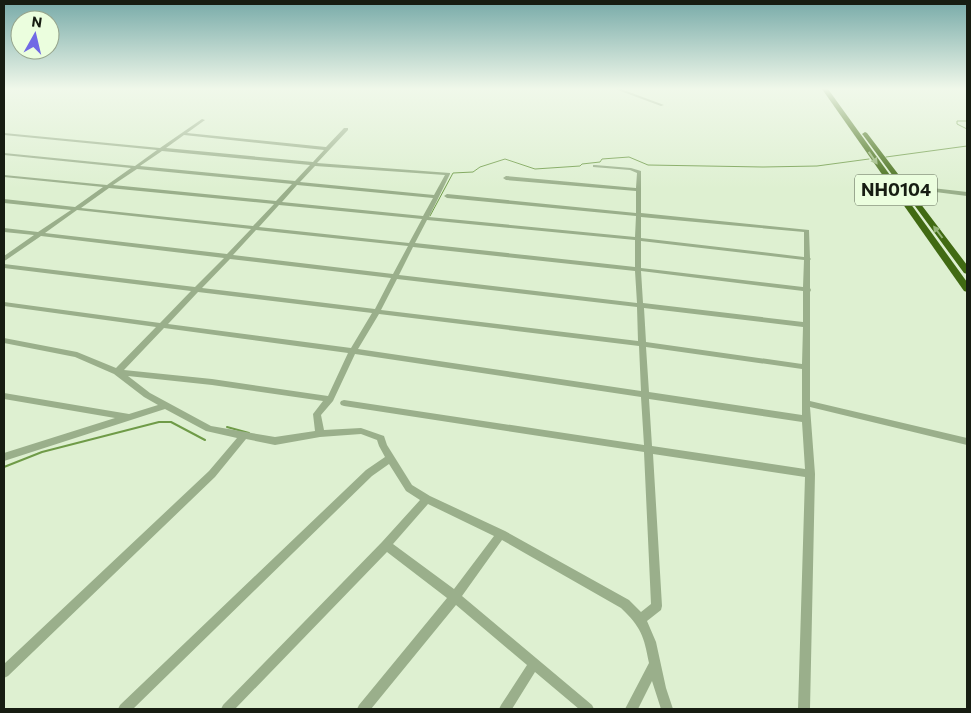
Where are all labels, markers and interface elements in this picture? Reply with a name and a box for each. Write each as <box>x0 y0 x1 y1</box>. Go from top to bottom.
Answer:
north arrow <box>10 10 60 60</box>
text: N <box>30 12 43 31</box>
one-way arrow <box>868 151 878 165</box>
road number: NH0104 <box>855 174 937 206</box>
one-way arrow <box>933 225 943 239</box>

